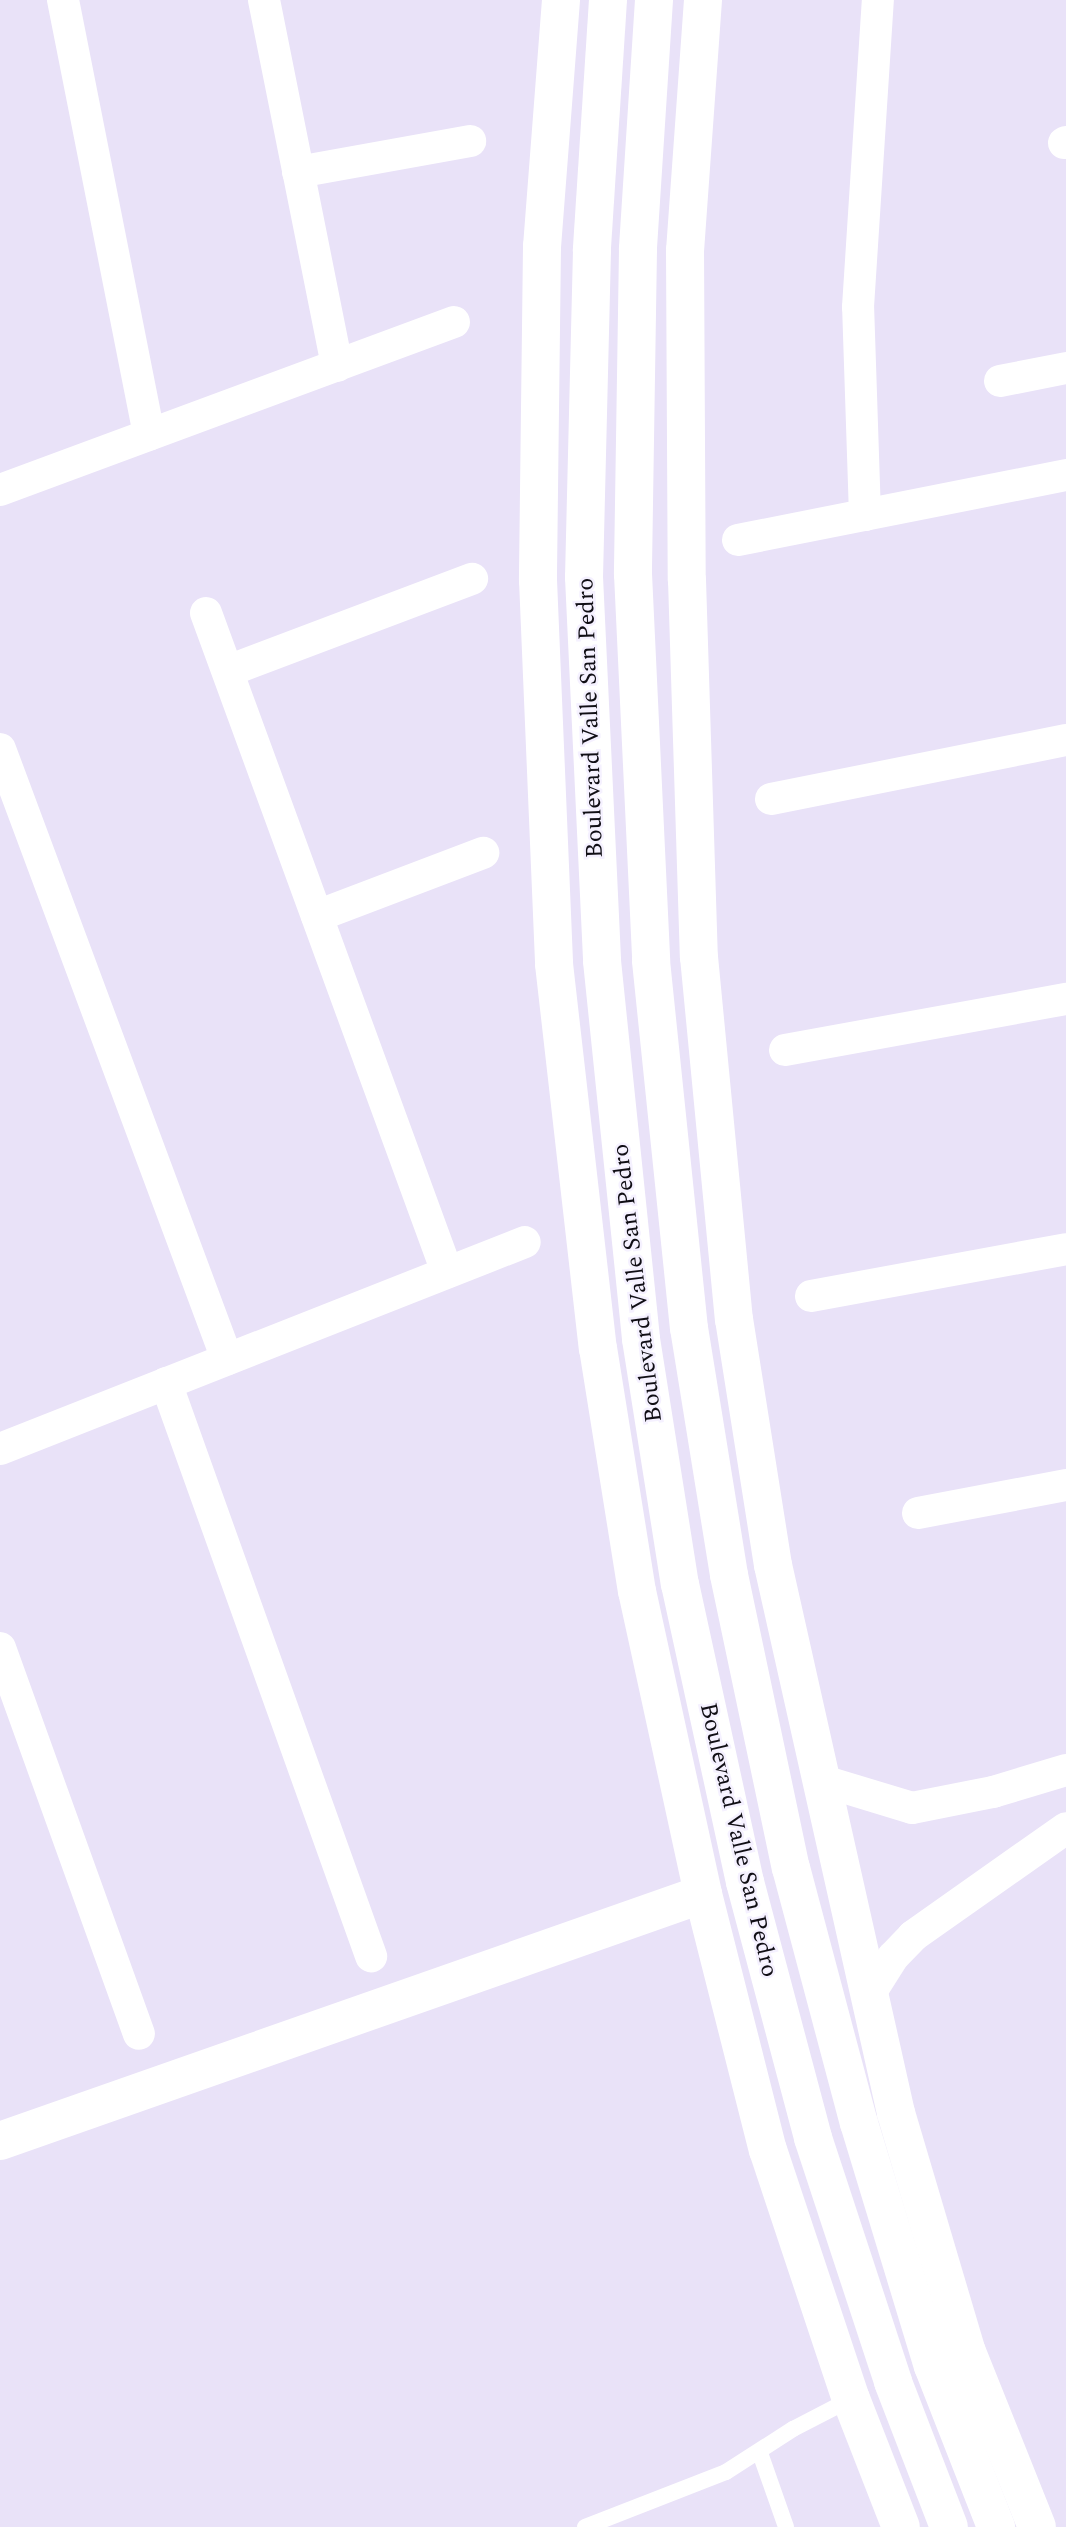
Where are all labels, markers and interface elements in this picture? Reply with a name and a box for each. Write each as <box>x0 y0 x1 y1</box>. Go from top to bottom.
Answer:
street label: Boulevard Valle San Pedro <box>572 577 610 859</box>
street label: Boulevard Valle San Pedro <box>607 1142 669 1424</box>
street label: Boulevard Valle San Pedro <box>692 1700 784 1980</box>

